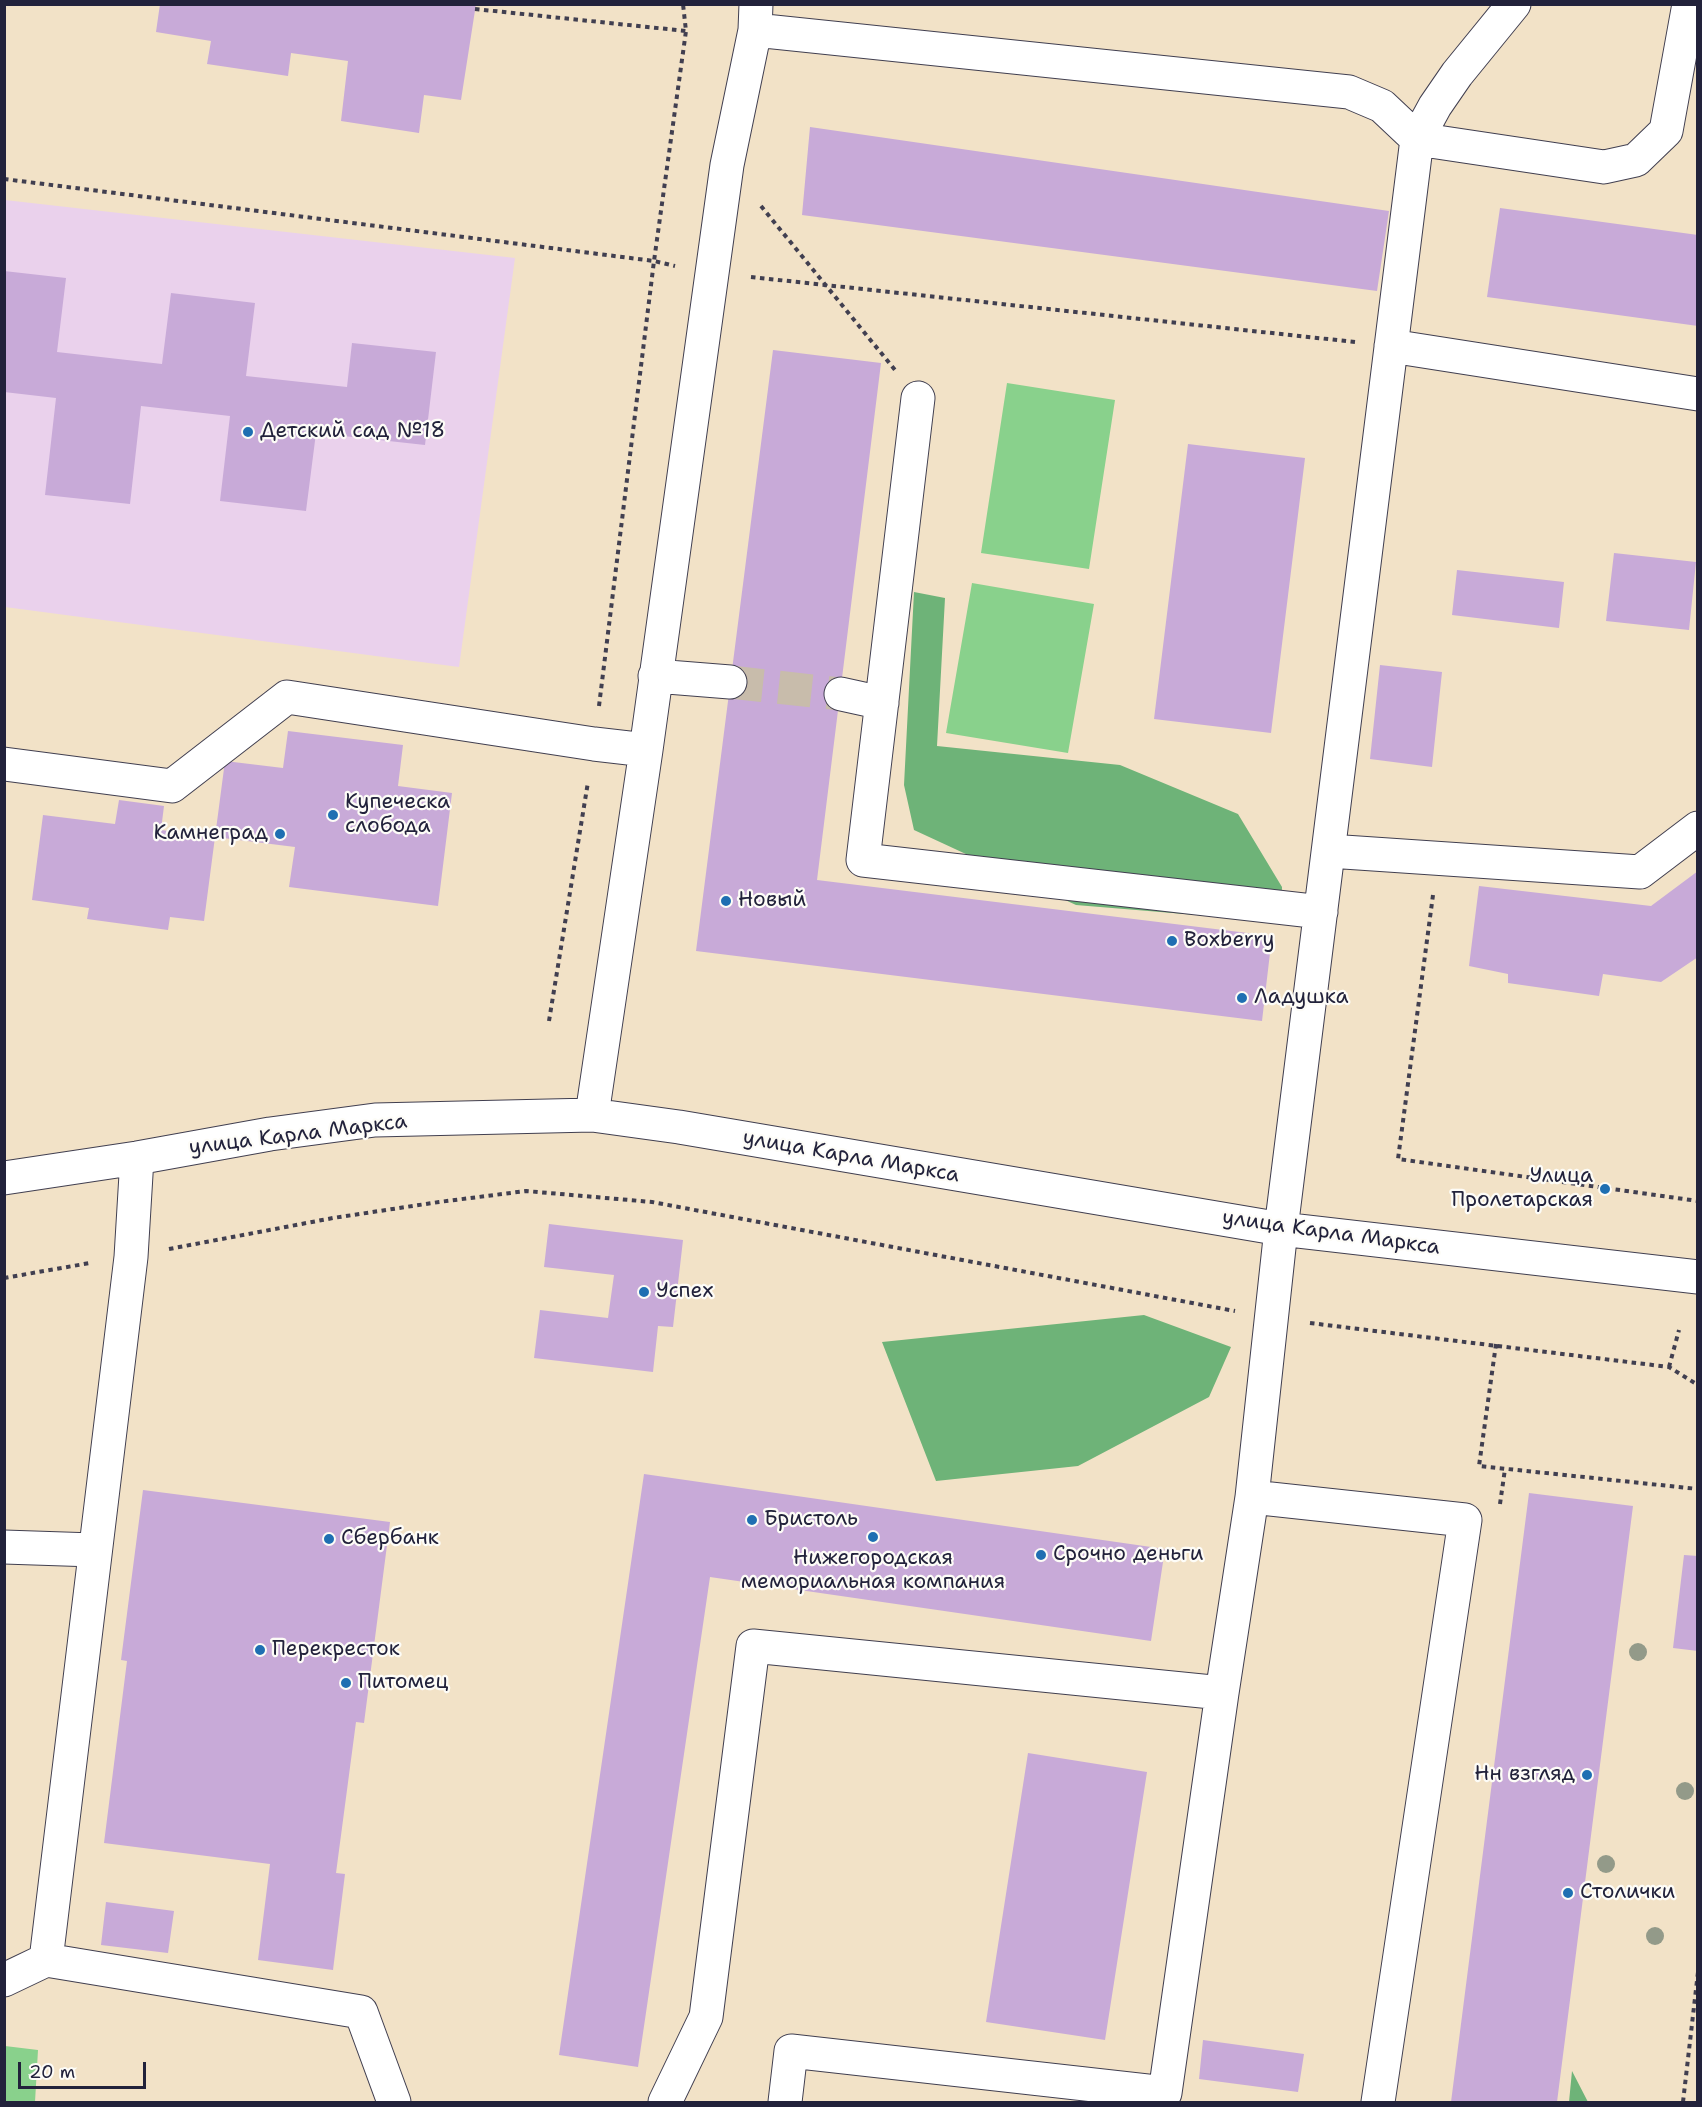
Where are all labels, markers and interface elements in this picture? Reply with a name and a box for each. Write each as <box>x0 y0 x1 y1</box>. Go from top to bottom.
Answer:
place label: Детский сад №18 <box>260 419 445 445</box>
marker: Детский сад №18 <box>241 425 255 439</box>
place label: Купеческа слобода <box>345 790 450 840</box>
marker: Купеческа слобода <box>326 808 340 822</box>
place label: Камнеград <box>153 821 268 847</box>
marker: Камнеград <box>273 827 287 841</box>
place label: Новый <box>738 888 806 914</box>
marker: Новый <box>719 894 733 908</box>
place label: Boxberry <box>1184 928 1275 954</box>
marker: Boxberry <box>1165 934 1179 948</box>
place label: Ладушка <box>1254 985 1349 1011</box>
marker: Ладушка <box>1235 991 1249 1005</box>
street label: улица Карла Маркса <box>188 1109 408 1161</box>
street label: улица Карла Маркса <box>741 1126 961 1188</box>
place label: Улица Пролетарская <box>1451 1164 1593 1214</box>
marker: Улица Пролетарская <box>1598 1182 1612 1196</box>
street label: улица Карла Маркса <box>1221 1205 1441 1261</box>
place label: Успех <box>656 1279 713 1305</box>
marker: Успех <box>637 1285 651 1299</box>
place label: Бристоль <box>764 1507 858 1533</box>
marker: Бристоль <box>745 1513 759 1527</box>
place label: Сбербанк <box>341 1526 439 1552</box>
marker: Нижегородская мемориальная компания <box>866 1530 880 1544</box>
marker: Сбербанк <box>322 1532 336 1546</box>
place label: Срочно деньги <box>1053 1542 1203 1568</box>
place label: Нижегородская мемориальная компания <box>741 1546 1005 1596</box>
marker: Срочно деньги <box>1034 1548 1048 1562</box>
place label: Перекресток <box>272 1637 400 1663</box>
marker: Перекресток <box>253 1643 267 1657</box>
place label: Питомец <box>358 1670 448 1696</box>
marker: Питомец <box>339 1676 353 1690</box>
place label: Нн взгляд <box>1474 1762 1575 1788</box>
marker: Нн взгляд <box>1580 1768 1594 1782</box>
place label: Столички <box>1580 1880 1675 1906</box>
marker: Столички <box>1561 1886 1575 1900</box>
scale bar <box>21 2050 148 2088</box>
text: 20 m <box>29 2060 75 2084</box>

